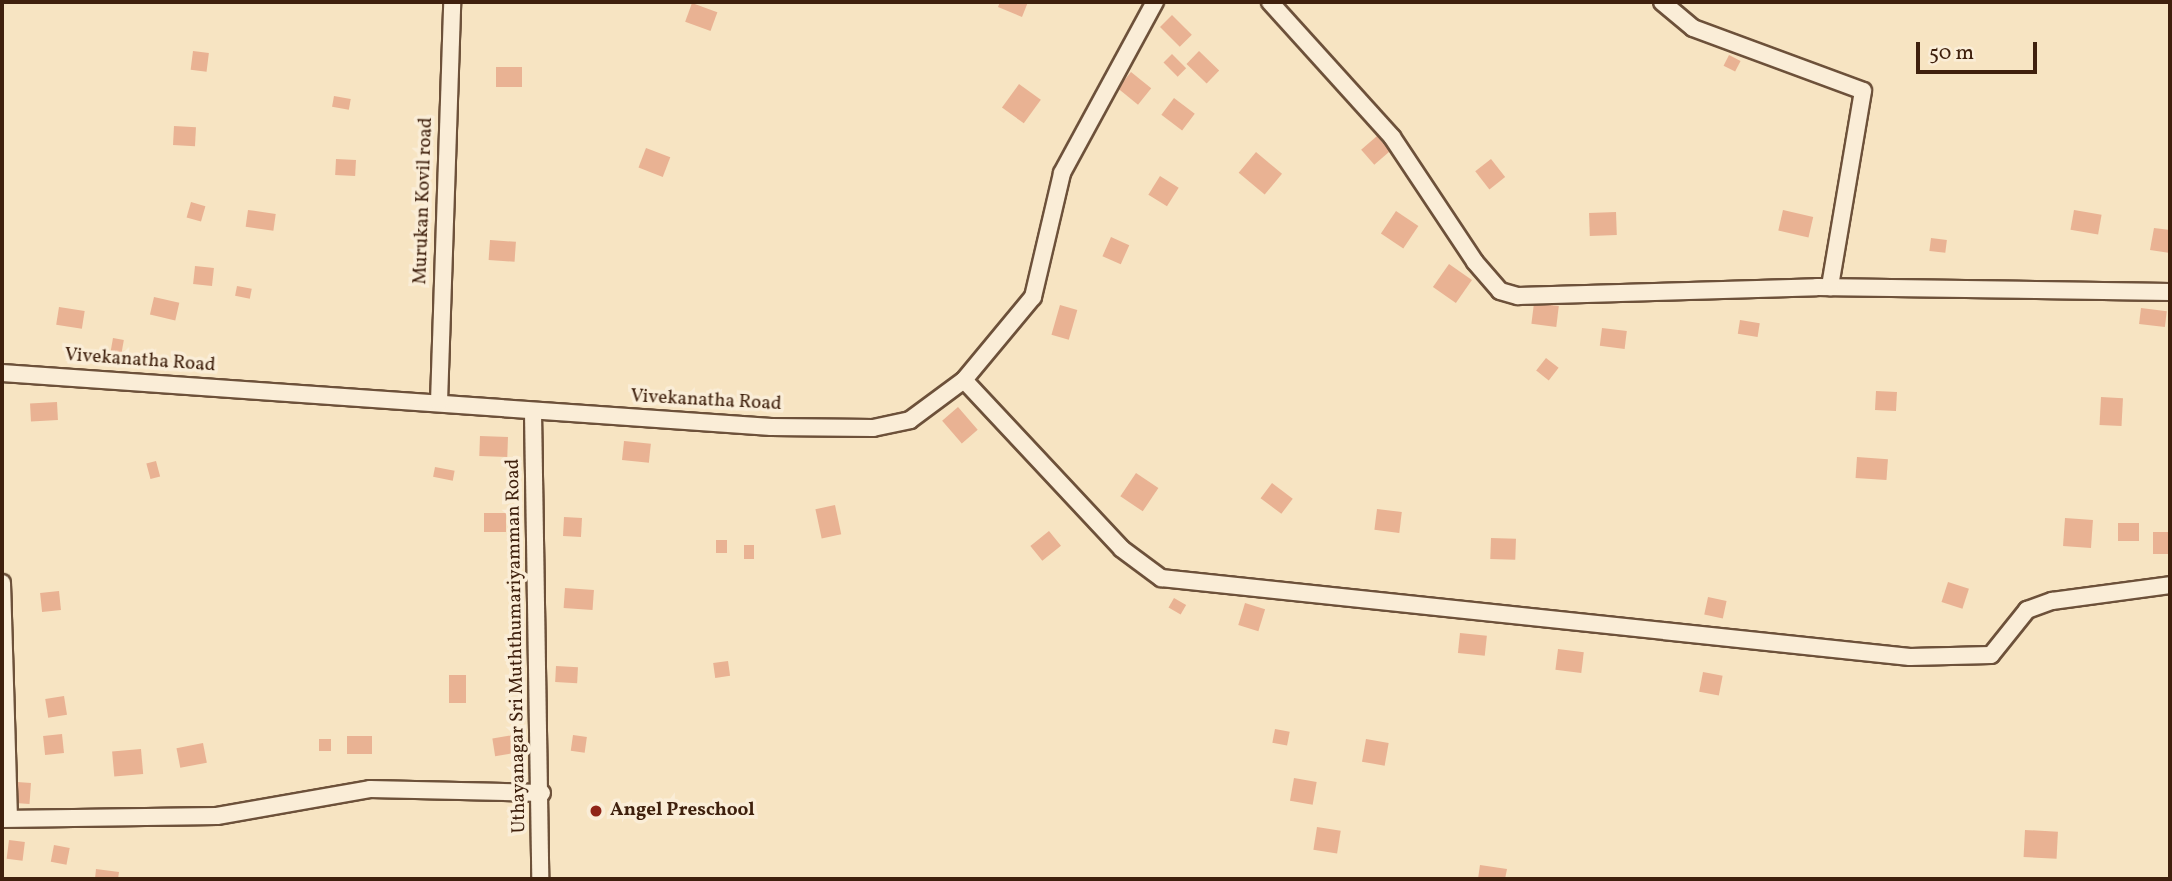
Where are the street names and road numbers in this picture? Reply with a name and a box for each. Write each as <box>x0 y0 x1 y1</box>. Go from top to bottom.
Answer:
street label: Murukan Kovil road <box>410 117 438 285</box>
street label: Vivekanatha Road <box>64 344 216 378</box>
street label: Vivekanatha Road <box>630 386 782 416</box>
street label: Uthayanagar Sri Muththumariyamman Road <box>502 458 532 834</box>

